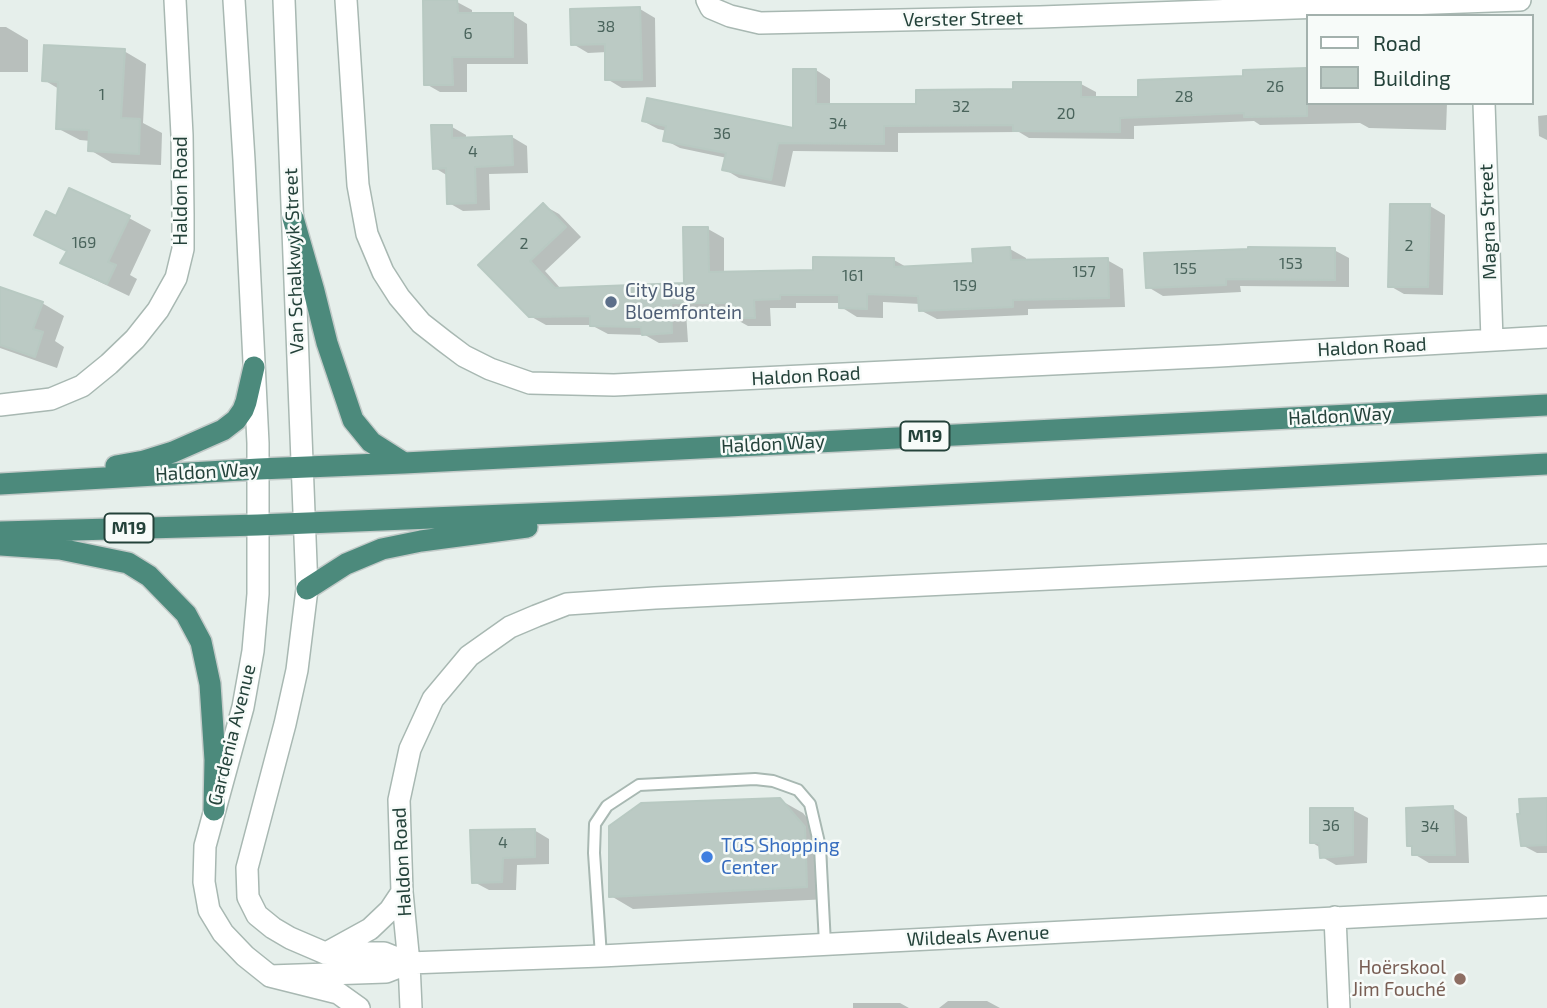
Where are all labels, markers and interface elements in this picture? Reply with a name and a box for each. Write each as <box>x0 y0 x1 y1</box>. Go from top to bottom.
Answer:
street label: Verster Street <box>903 7 1023 31</box>
legend <box>1306 14 1533 105</box>
house number: 38 <box>597 17 615 37</box>
house number: 6 <box>463 24 473 44</box>
text: Road <box>1373 30 1421 55</box>
text: Building <box>1373 65 1451 90</box>
house number: 26 <box>1266 77 1284 97</box>
house number: 1 <box>99 85 105 105</box>
house number: 28 <box>1175 87 1193 107</box>
house number: 32 <box>952 97 970 117</box>
house number: 20 <box>1057 104 1075 124</box>
house number: 34 <box>829 114 847 134</box>
house number: 36 <box>713 124 731 144</box>
street label: Haldon Road <box>170 136 192 246</box>
house number: 4 <box>468 142 478 162</box>
street label: Magna Street <box>1475 164 1501 280</box>
street label: Van Schalkwyk Street <box>279 168 309 354</box>
house number: 169 <box>72 233 96 253</box>
house number: 2 <box>520 234 528 254</box>
house number: 2 <box>1405 236 1413 256</box>
house number: 153 <box>1279 254 1303 274</box>
house number: 155 <box>1173 259 1197 279</box>
house number: 157 <box>1072 262 1096 282</box>
house number: 161 <box>842 266 864 286</box>
house number: 159 <box>953 276 977 296</box>
place label: City Bug Bloemfontein <box>625 280 742 324</box>
marker: City Bug Bloemfontein <box>603 294 619 310</box>
street label: Haldon Road <box>1317 333 1427 361</box>
street label: Haldon Road <box>751 362 861 390</box>
street label: Haldon Way <box>1287 402 1393 430</box>
road number: M19 <box>900 422 950 450</box>
street label: Haldon Way <box>720 430 826 458</box>
street label: Haldon Way <box>154 458 260 486</box>
road number: M19 <box>104 514 154 542</box>
street label: Gardenia Avenue <box>203 662 261 808</box>
street label: Haldon Road <box>388 807 416 917</box>
house number: 36 <box>1322 816 1340 836</box>
house number: 34 <box>1421 817 1439 837</box>
house number: 4 <box>498 833 508 853</box>
place label: TGS Shopping Center <box>721 835 839 879</box>
marker: TGS Shopping Center <box>699 849 715 865</box>
street label: Wildeals Avenue <box>906 921 1050 951</box>
place label: Hoërskool Jim Fouché <box>1352 957 1446 1001</box>
marker: Hoërskool Jim Fouché <box>1452 971 1468 987</box>

